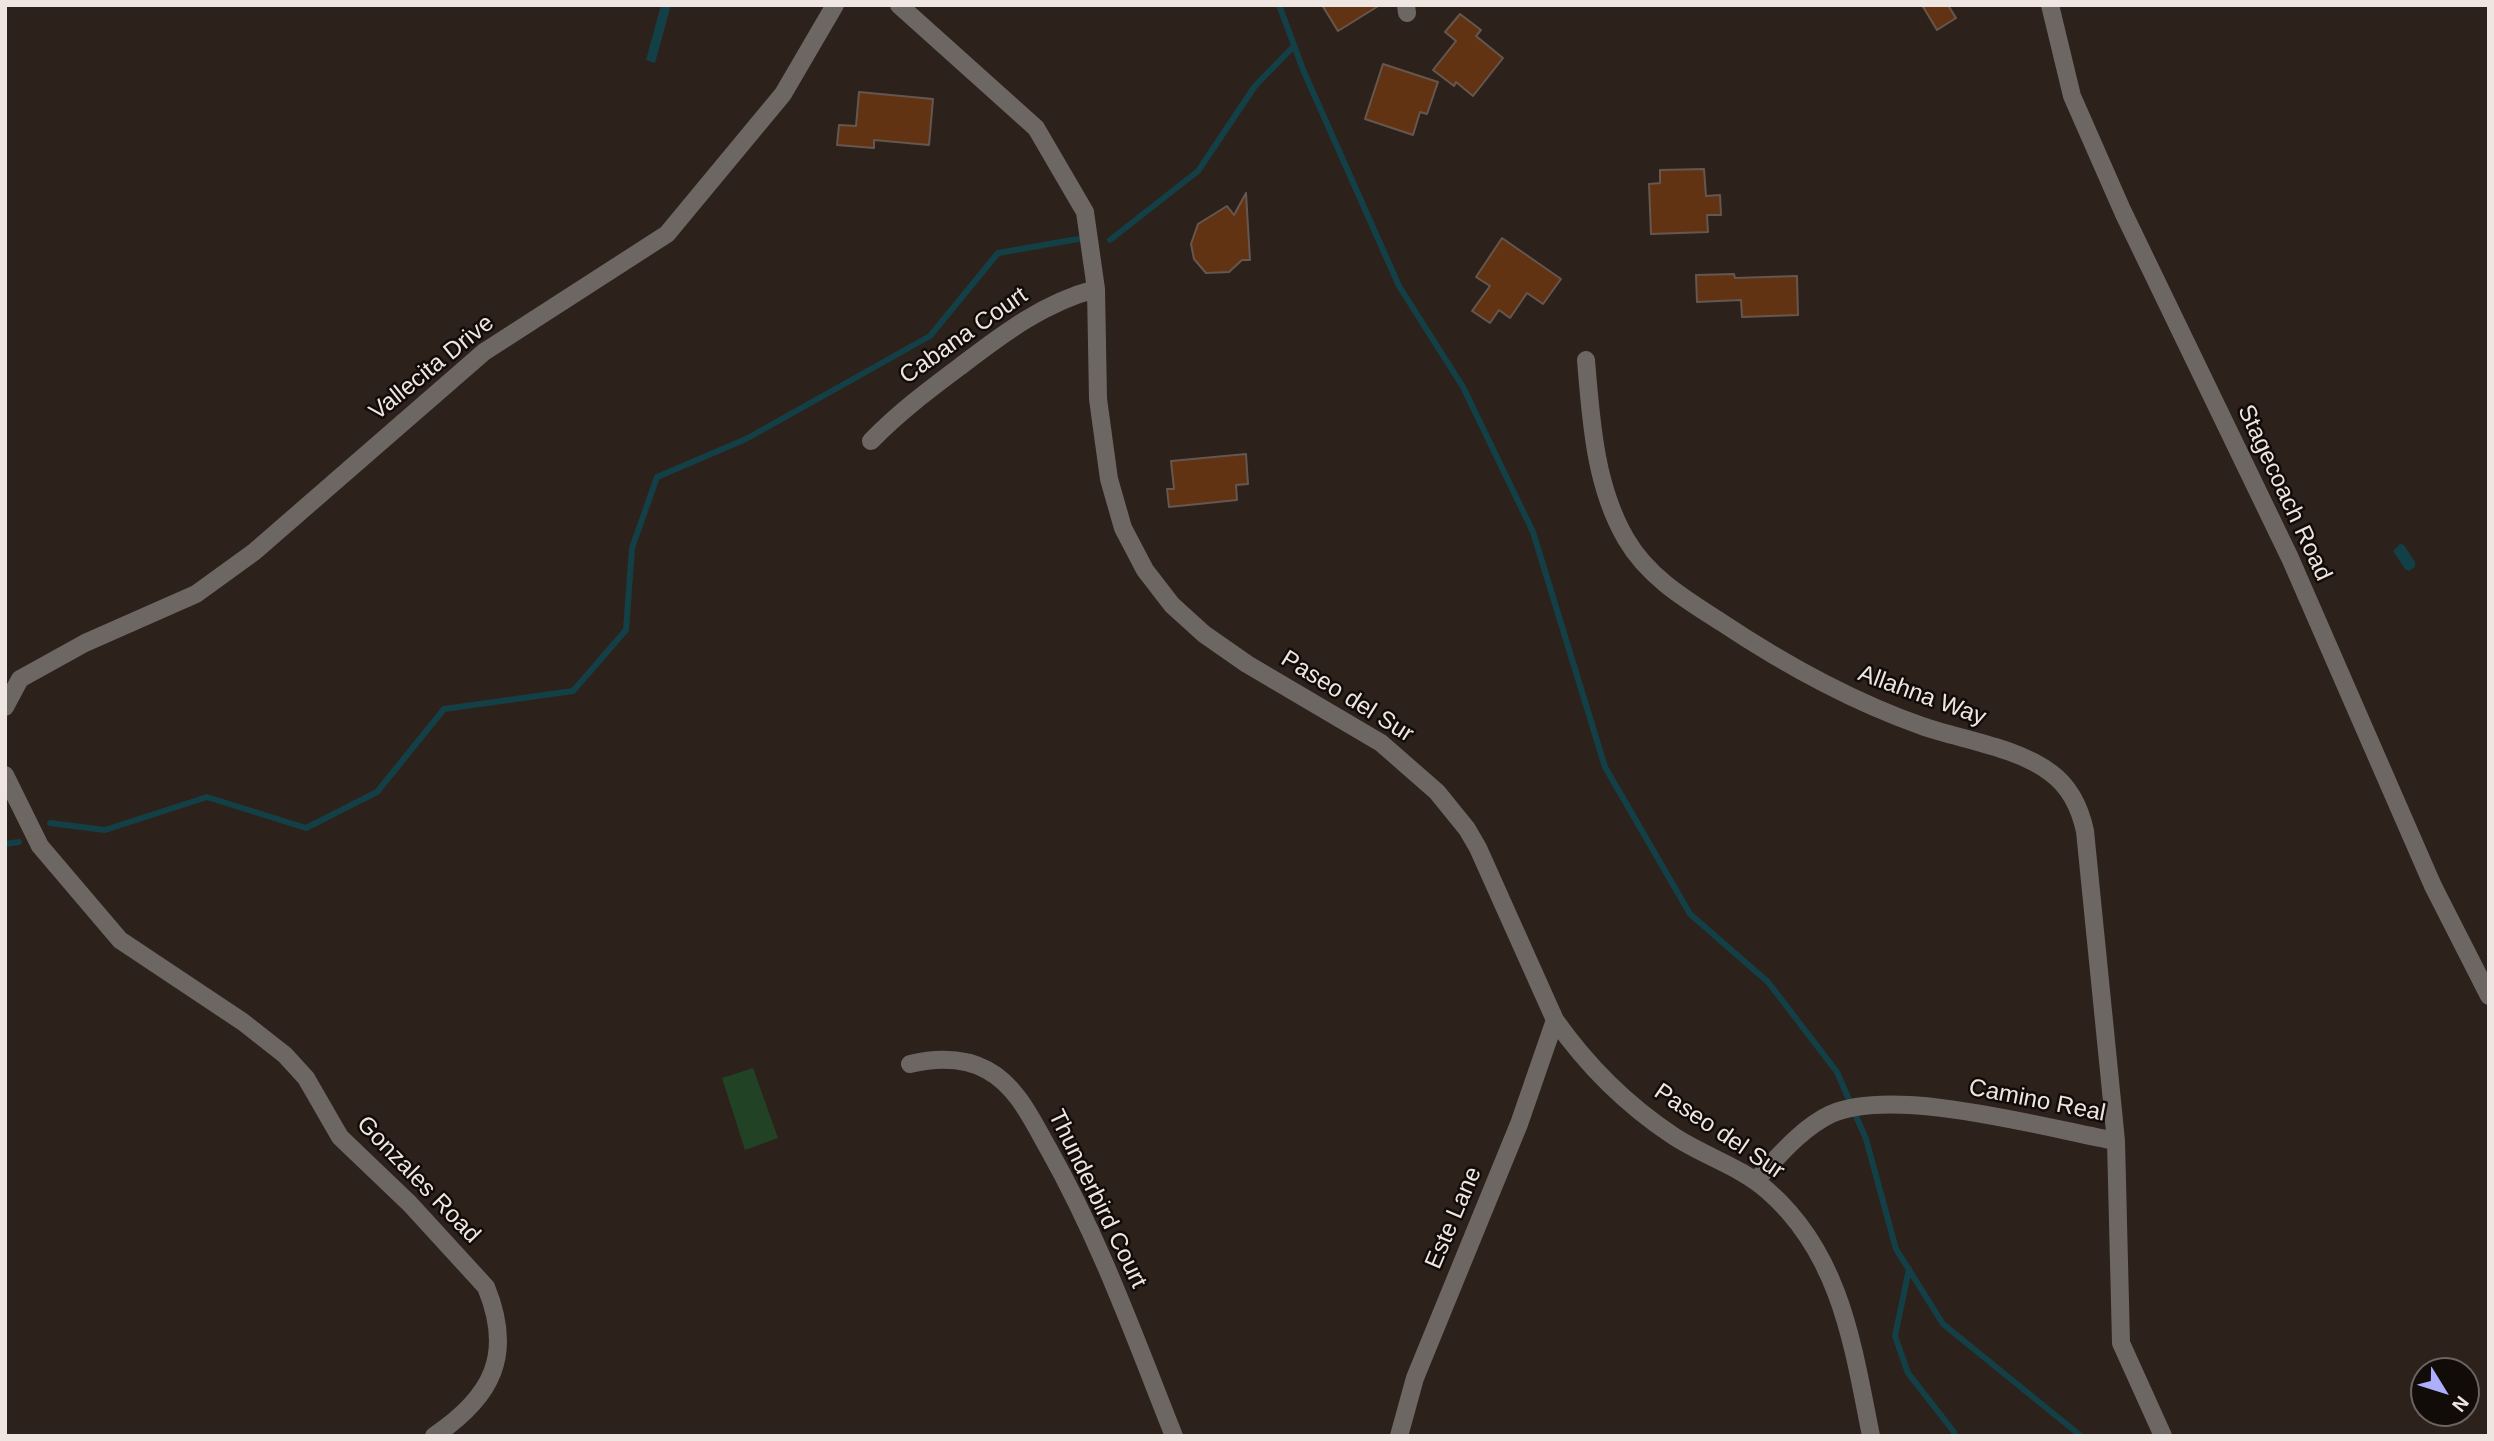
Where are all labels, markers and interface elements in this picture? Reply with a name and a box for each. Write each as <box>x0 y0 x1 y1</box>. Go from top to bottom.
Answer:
street label: Cabana Court <box>895 281 1033 391</box>
street label: Vallecita Drive <box>364 309 500 427</box>
street label: Stagecoach Road <box>2231 400 2337 586</box>
street label: Paseo del Sur <box>1275 645 1419 749</box>
street label: Allahna Way <box>1854 660 1990 732</box>
street label: Camino Real <box>1966 1074 2108 1128</box>
street label: Paseo del Sur <box>1648 1078 1790 1186</box>
street label: Thunderbird Court <box>1041 1105 1153 1293</box>
street label: Gonzales Road <box>350 1110 486 1250</box>
street label: Este Lane <box>1420 1163 1488 1273</box>
north arrow <box>2410 1357 2480 1427</box>
text: N <box>2448 1392 2473 1416</box>

